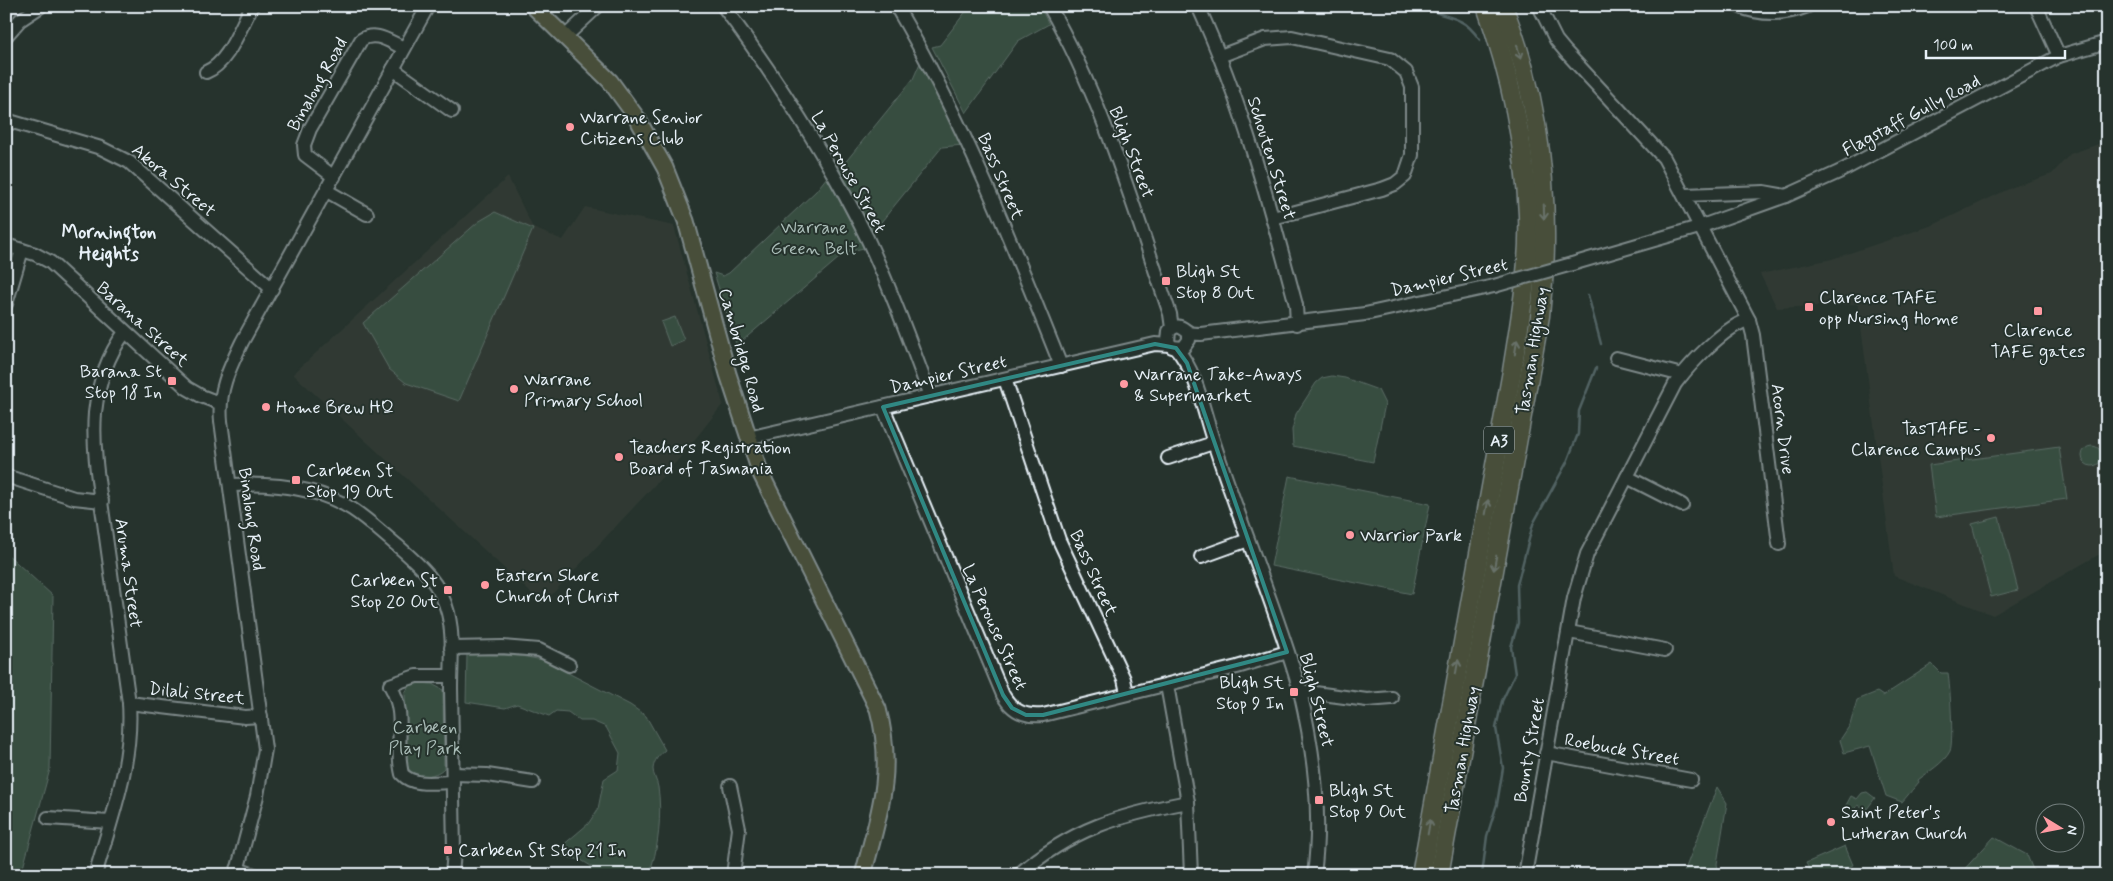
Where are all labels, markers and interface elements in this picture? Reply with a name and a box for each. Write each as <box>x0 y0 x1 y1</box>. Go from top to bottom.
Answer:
scale bar <box>1926 28 2064 60</box>
street label: Binalong Road <box>282 33 355 137</box>
text: 100 m <box>1933 36 1973 56</box>
one-way arrow <box>1515 44 1524 60</box>
street label: Flagstaff Gully Road <box>1838 69 1985 163</box>
street label: Schouten Street <box>1241 94 1301 223</box>
street label: Bligh Street <box>1103 103 1160 202</box>
place label: Warrane Senior Citizens Club <box>580 106 703 151</box>
street label: La Perouse Street <box>805 107 892 238</box>
marker: Warrane Senior Citizens Club <box>564 121 576 133</box>
street label: Bass Street <box>971 129 1029 224</box>
street label: Akora Street <box>126 139 220 223</box>
one-way arrow <box>1540 204 1549 220</box>
park label: Warrane Green Belt <box>771 216 857 261</box>
district label: Mornington Heights <box>62 220 157 268</box>
street label: Dampier Street <box>1388 253 1510 303</box>
place label: Bligh St Stop 8 Out <box>1176 260 1255 305</box>
marker: Bligh St Stop 8 Out <box>1160 275 1172 287</box>
street label: Barana Street <box>91 277 194 373</box>
street label: Tasman Highway <box>1511 285 1556 417</box>
street label: Cambridge Road <box>711 286 770 415</box>
place label: Clarence TAFE opp Nursing Home <box>1819 286 1959 331</box>
marker: Clarence TAFE opp Nursing Home <box>1803 301 1815 313</box>
marker: Clarence TAFE gates <box>2032 305 2044 317</box>
place label: Clarence TAFE gates <box>1991 319 2085 365</box>
one-way arrow <box>1511 339 1521 355</box>
street label: Dampier Street <box>887 350 1009 400</box>
place label: Barana St Stop 18 In <box>80 360 162 405</box>
place label: Warrane Take-Aways & Supermarket <box>1134 363 1302 408</box>
place label: Warrane Primary School <box>524 368 643 413</box>
marker: Barana St Stop 18 In <box>166 375 178 387</box>
marker: Warrane Take-Aways & Supermarket <box>1118 378 1130 390</box>
street label: Acorn Drive <box>1765 382 1799 476</box>
marker: Warrane Primary School <box>508 383 520 395</box>
place label: Home Brew HQ <box>276 396 394 420</box>
marker: Home Brew HQ <box>260 401 272 413</box>
place label: TasTAFE - Clarence Campus <box>1851 417 1981 462</box>
road number: A3 <box>1484 426 1514 454</box>
marker: TasTAFE - Clarence Campus <box>1985 432 1997 444</box>
place label: Teachers Registration Board of Tasmania <box>629 436 791 481</box>
marker: Teachers Registration Board of Tasmania <box>613 451 625 463</box>
place label: Carbeen St Stop 19 Out <box>306 459 394 504</box>
street label: Binalong Road <box>230 466 270 573</box>
marker: Carbeen St Stop 19 Out <box>290 474 302 486</box>
one-way arrow <box>1482 499 1492 515</box>
street label: Aruma Street <box>108 517 148 630</box>
place label: Warrior Park <box>1360 524 1462 548</box>
street label: Bass Street <box>1063 526 1123 621</box>
marker: Warrior Park <box>1344 529 1356 541</box>
one-way arrow <box>1490 555 1500 571</box>
street label: La Perouse Street <box>956 561 1033 695</box>
place label: Eastern Shore Church of Christ <box>495 564 620 609</box>
place label: Carbeen St Stop 20 Out <box>350 569 438 614</box>
marker: Eastern Shore Church of Christ <box>479 579 491 591</box>
marker: Carbeen St Stop 20 Out <box>442 584 454 596</box>
street label: Bligh Street <box>1293 651 1339 750</box>
one-way arrow <box>1453 659 1463 675</box>
place label: Bligh St Stop 9 In <box>1216 671 1284 716</box>
street label: Dilali Street <box>148 677 247 711</box>
street label: Tasman Highway <box>1440 684 1487 816</box>
marker: Bligh St Stop 9 In <box>1288 686 1300 698</box>
street label: Bounty Street <box>1509 696 1551 804</box>
park label: Carbeen Play Park <box>388 716 462 761</box>
street label: Roebuck Street <box>1562 728 1681 772</box>
place label: Bligh St Stop 9 Out <box>1329 779 1407 824</box>
marker: Bligh St Stop 9 Out <box>1313 794 1325 806</box>
place label: Saint Peter's Lutheran Church <box>1841 801 1967 846</box>
north arrow <box>2036 804 2086 854</box>
marker: Saint Peter's Lutheran Church <box>1825 816 1837 828</box>
one-way arrow <box>1425 819 1435 835</box>
text: N <box>2062 824 2081 836</box>
place label: Carbeen St Stop 21 In <box>458 839 626 863</box>
marker: Carbeen St Stop 21 In <box>442 844 454 856</box>

